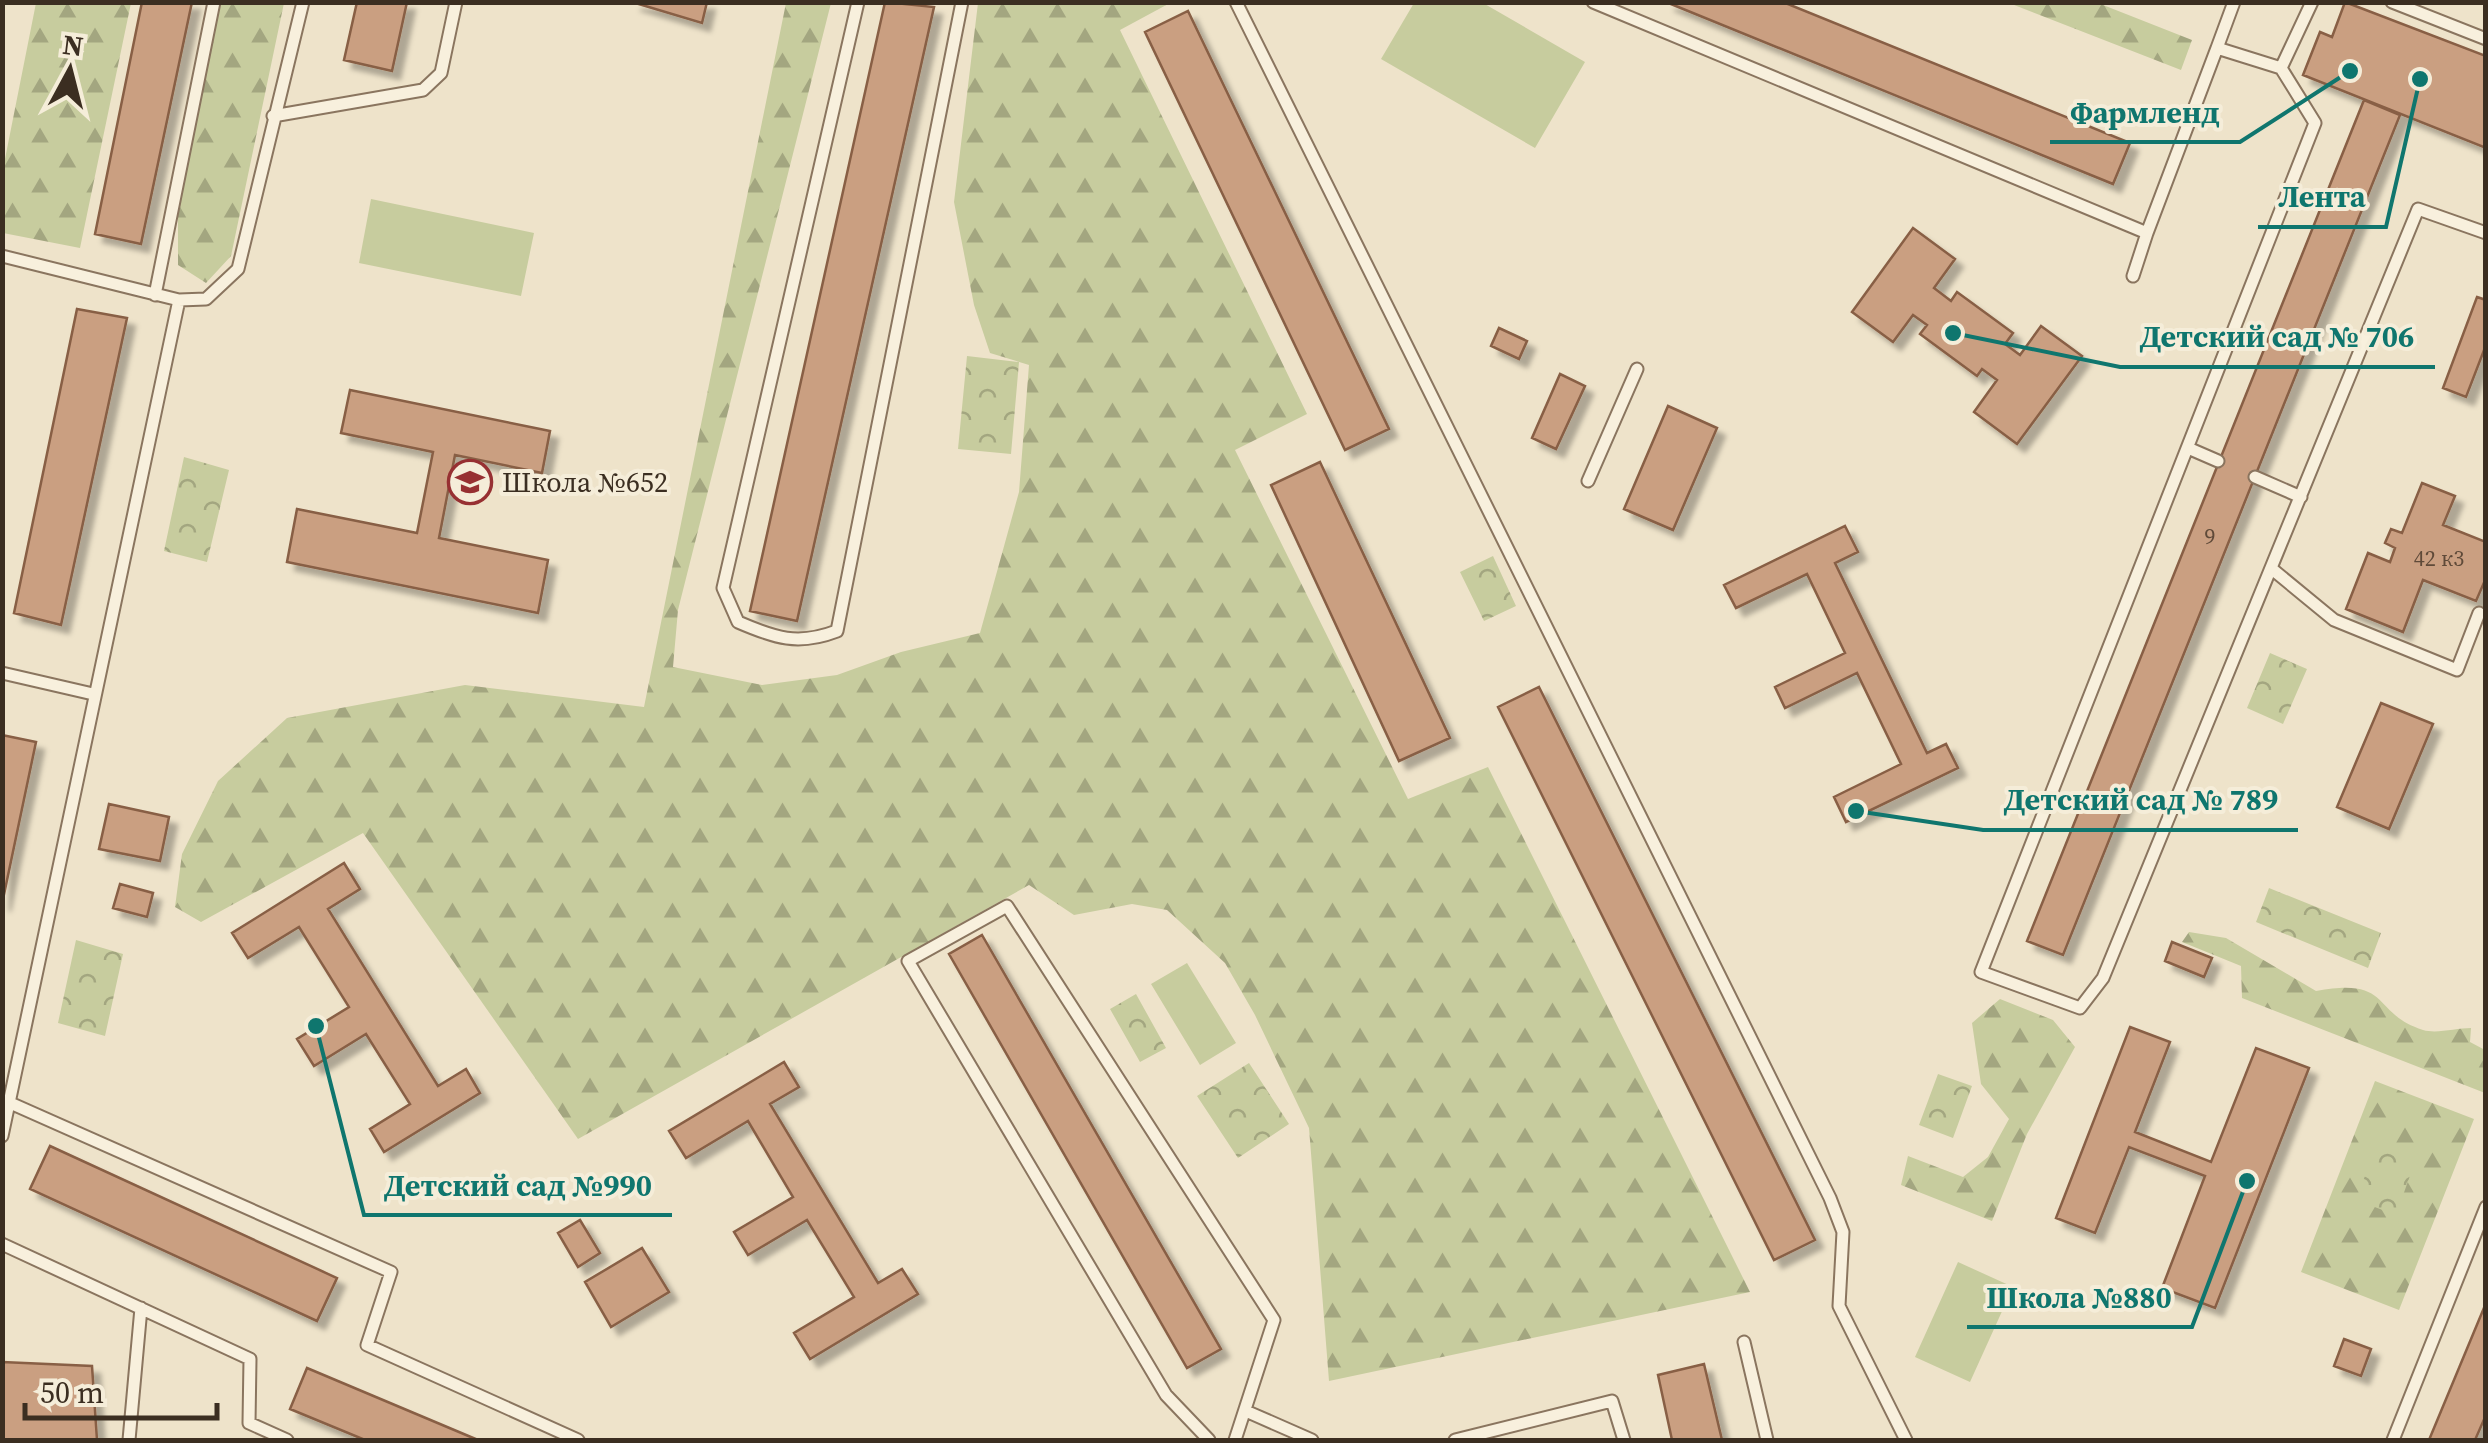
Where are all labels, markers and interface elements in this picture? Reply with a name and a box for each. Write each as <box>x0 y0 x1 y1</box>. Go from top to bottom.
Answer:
north arrow <box>20 20 120 120</box>
text: N <box>61 25 85 65</box>
callout: Фармленд <box>2050 82 2240 142</box>
text: Фармленд <box>2070 92 2220 133</box>
callout: Лента <box>2258 167 2386 227</box>
text: Лента <box>2278 176 2367 217</box>
callout: Детский сад № 706 <box>2120 307 2435 367</box>
text: Детский сад № 706 <box>2140 316 2414 357</box>
school or university icon: Школа №652 <box>447 459 493 505</box>
place label: Школа №652 <box>502 463 668 501</box>
house number: 9 <box>2204 521 2216 551</box>
house number: 42 к3 <box>2414 543 2464 573</box>
callout: Детский сад № 789 <box>1983 770 2298 830</box>
text: Детский сад № 789 <box>2004 779 2278 820</box>
callout: Детский сад №990 <box>364 1155 672 1215</box>
text: Детский сад №990 <box>384 1165 652 1206</box>
callout: Школа №880 <box>1967 1267 2192 1327</box>
text: Школа №880 <box>1986 1277 2172 1318</box>
scale bar <box>25 1358 218 1420</box>
text: 50 m <box>40 1372 104 1413</box>

